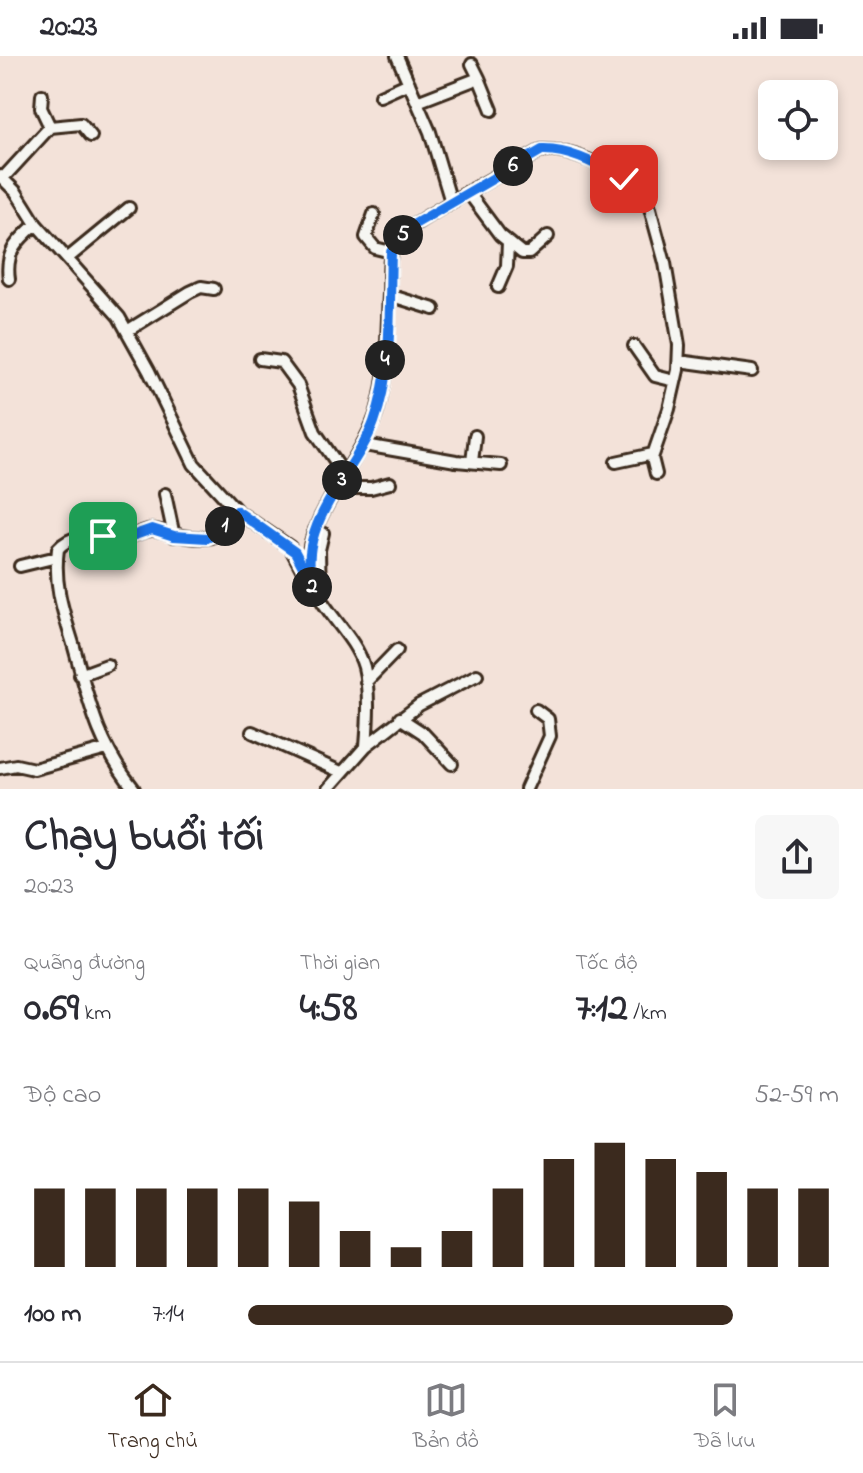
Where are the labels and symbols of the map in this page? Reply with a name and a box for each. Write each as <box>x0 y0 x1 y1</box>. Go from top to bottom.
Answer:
pin <box>590 145 658 213</box>
pin: 6 <box>493 146 533 186</box>
pin: 5 <box>383 215 423 255</box>
pin: 4 <box>365 340 405 380</box>
pin: 3 <box>322 460 362 500</box>
pin <box>69 502 137 570</box>
pin: 1 <box>205 506 245 546</box>
pin: 2 <box>292 567 332 607</box>

